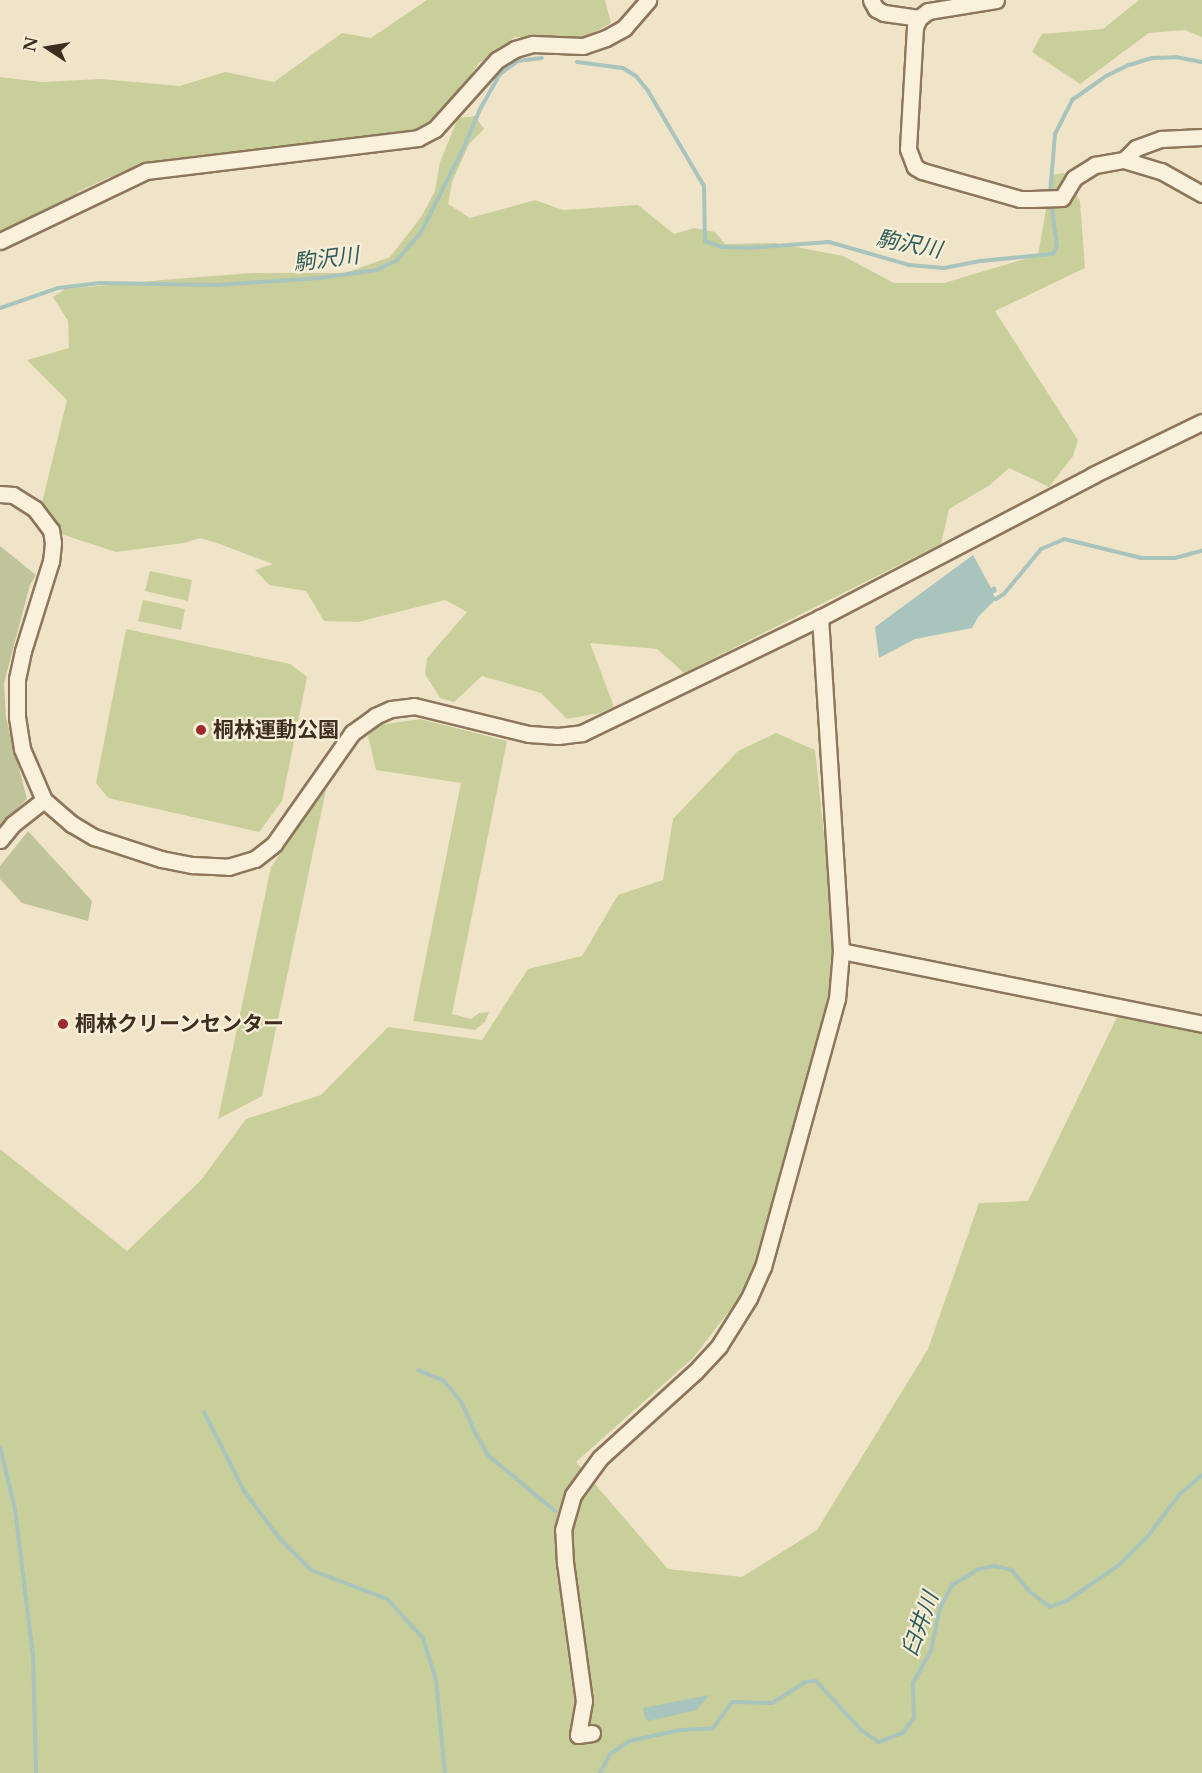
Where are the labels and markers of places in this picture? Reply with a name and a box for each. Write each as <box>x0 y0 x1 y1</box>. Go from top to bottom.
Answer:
place label: 桐林運動公園 <box>213 717 339 743</box>
marker: 桐林運動公園 <box>194 723 208 737</box>
place label: 桐林クリーンセンター <box>75 1011 285 1037</box>
marker: 桐林クリーンセンター <box>56 1017 70 1031</box>

